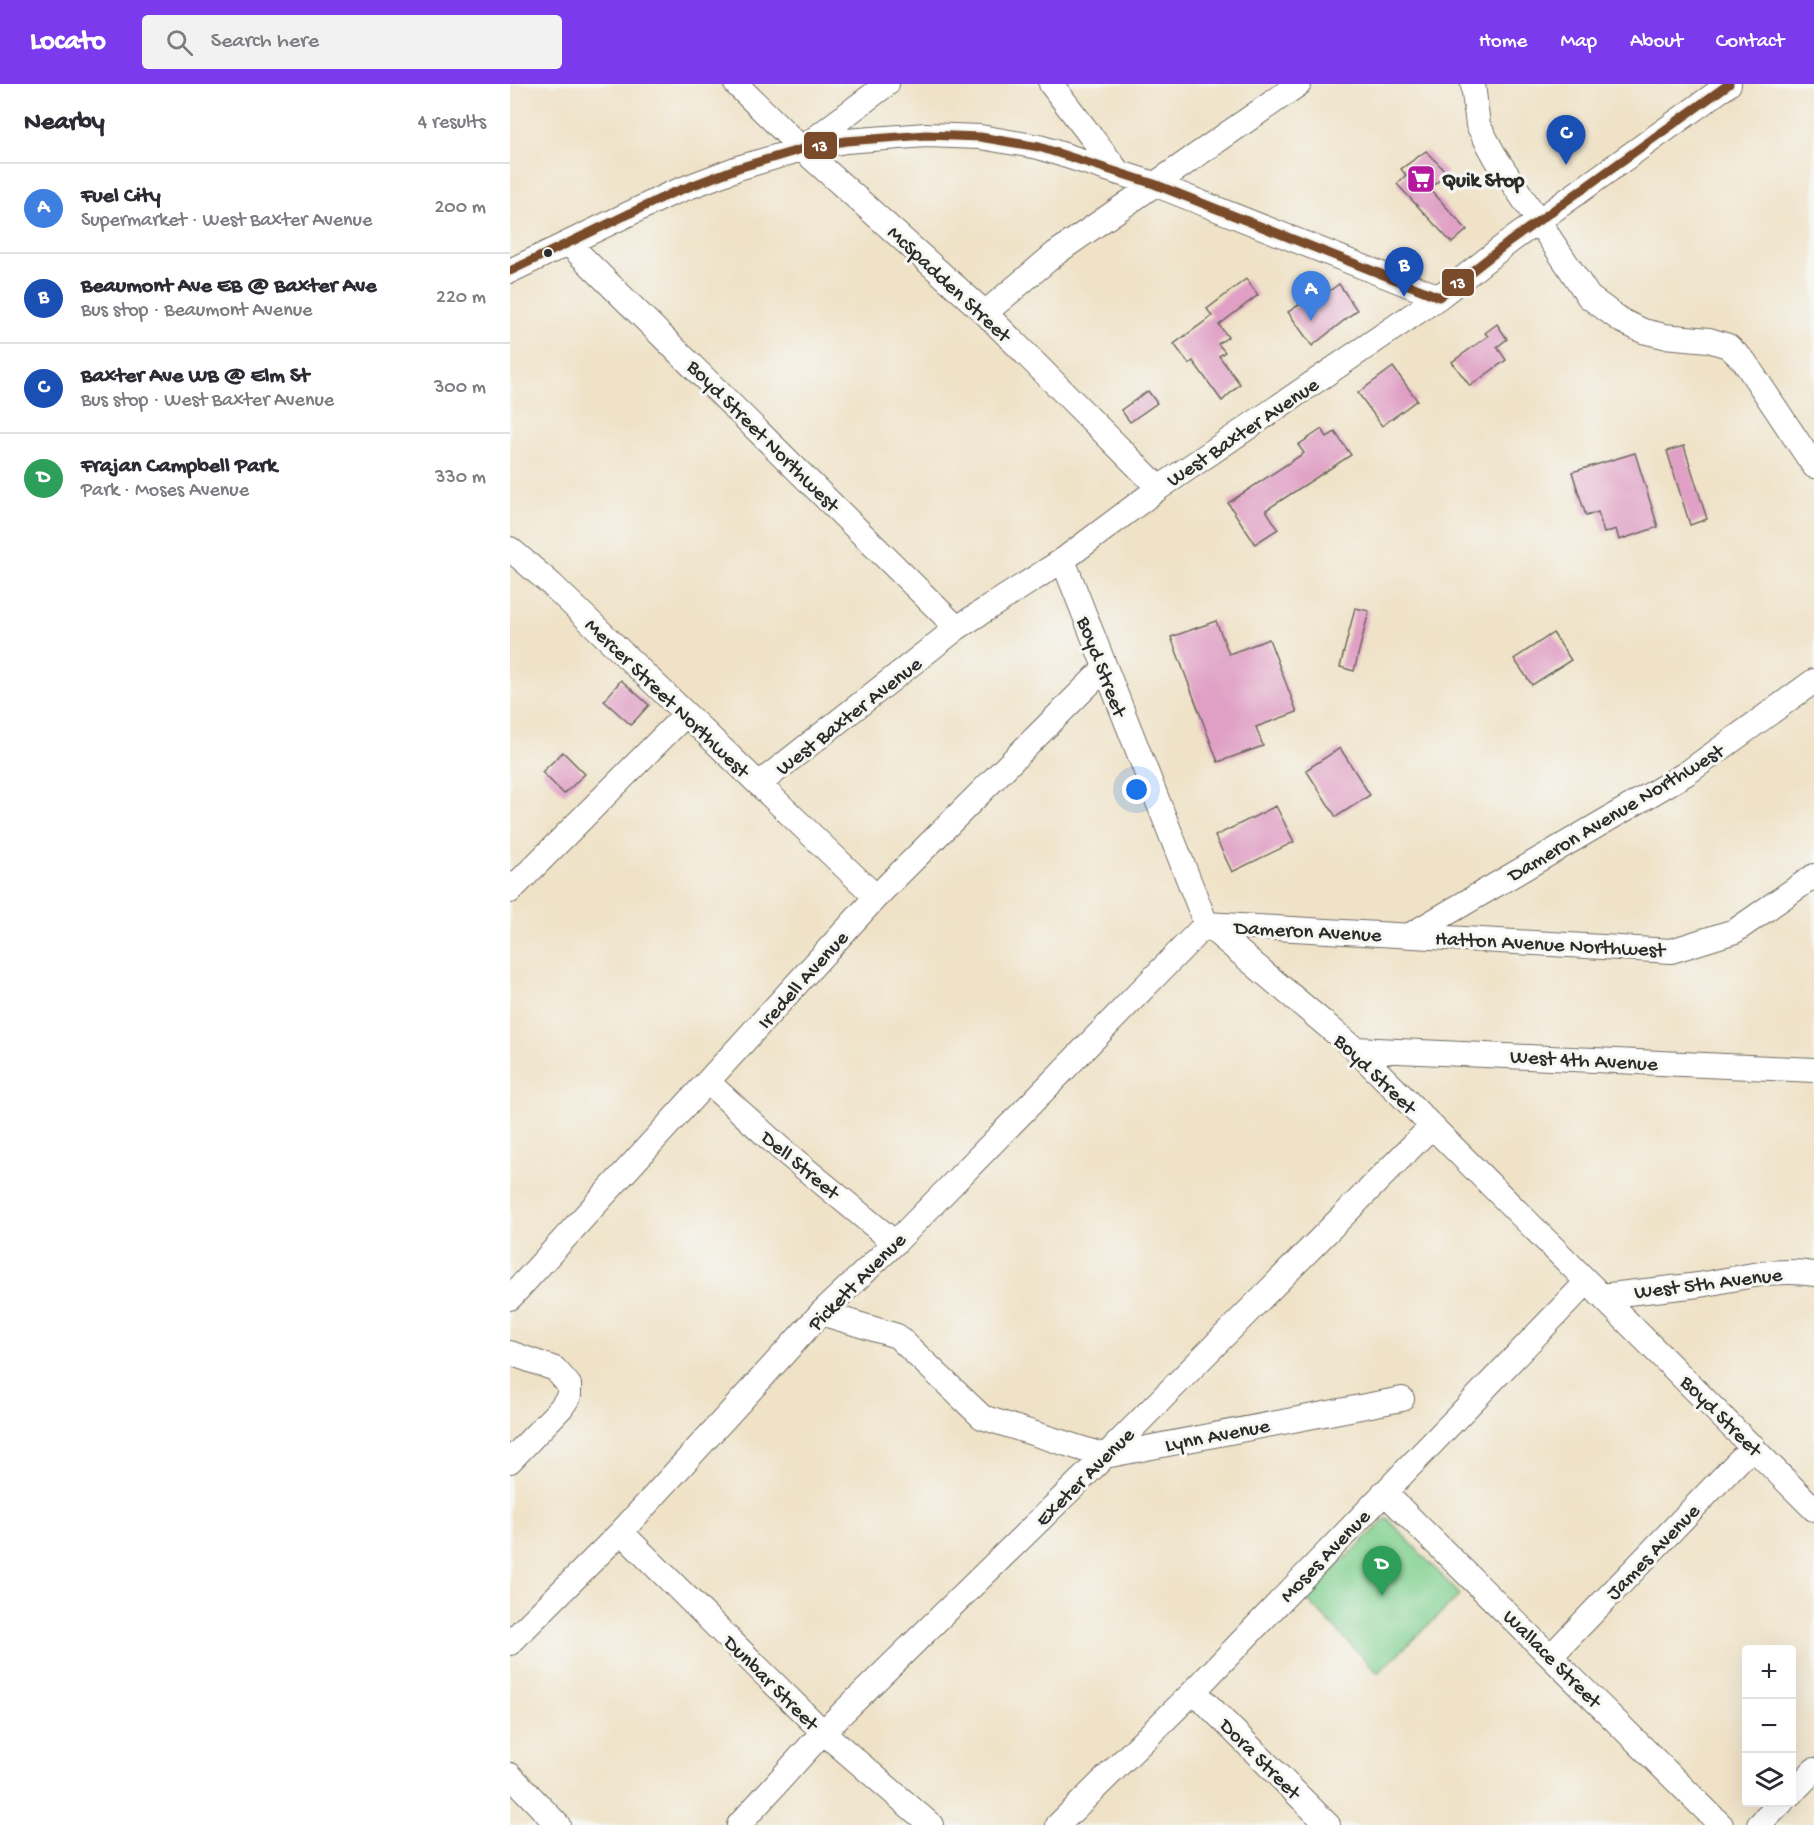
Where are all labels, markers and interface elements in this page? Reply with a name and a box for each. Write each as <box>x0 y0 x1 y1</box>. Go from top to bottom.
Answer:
search box <box>142 15 562 69</box>
text: Locato <box>30 26 106 59</box>
icon: search <box>163 26 196 59</box>
text: Search here <box>211 29 319 55</box>
text: Home <box>1479 30 1527 55</box>
text: Map <box>1560 30 1597 55</box>
text: About <box>1630 30 1683 55</box>
text: Contact <box>1716 30 1784 55</box>
text: Nearby <box>24 108 105 139</box>
text: 4 results <box>418 112 486 135</box>
pin: C <box>1546 116 1586 165</box>
line badge: 13 <box>803 131 838 160</box>
text: 13 <box>812 139 827 158</box>
supermarket icon: Quik Stop <box>1405 163 1437 195</box>
place label: Quik Stop <box>1442 170 1525 195</box>
text: Fuel City <box>81 184 161 210</box>
text: A <box>38 197 49 220</box>
text: 200 m <box>435 197 486 220</box>
text: Supermarket · West Baxter Avenue <box>81 210 372 233</box>
street label: McSpadden Street <box>881 222 1016 351</box>
unlabelled marker <box>542 247 554 259</box>
pin: B <box>1384 248 1424 297</box>
line badge: 13 <box>1441 268 1475 297</box>
pin: A <box>1292 272 1330 321</box>
text: Beaumont Ave EB @ Baxter Ave <box>81 274 377 300</box>
text: 13 <box>1450 276 1465 295</box>
text: B <box>38 287 49 310</box>
text: 220 m <box>436 287 486 310</box>
text: Bus stop · Beaumont Avenue <box>81 300 312 323</box>
street label: Boyd Street Northwest <box>679 355 845 521</box>
text: Baxter Ave WB @ Elm St <box>81 364 309 390</box>
street label: West Baxter Avenue <box>1163 373 1326 494</box>
text: C <box>38 377 49 400</box>
text: 300 m <box>434 377 486 400</box>
text: Bus stop · West Baxter Avenue <box>81 390 334 413</box>
text: Frajan Campbell Park <box>81 454 277 480</box>
text: D <box>37 467 50 490</box>
text: 330 m <box>435 467 486 490</box>
text: Park · Moses Avenue <box>81 480 249 503</box>
street label: Boyd Street <box>1069 613 1131 723</box>
street label: Mercer Street Northwest <box>578 614 755 786</box>
street label: West Baxter Avenue <box>772 652 929 783</box>
street label: Dameron Avenue Northwest <box>1502 739 1732 891</box>
your location <box>1122 775 1151 804</box>
street label: Dameron Avenue <box>1231 917 1383 950</box>
street label: Iredell Avenue <box>754 926 856 1036</box>
street label: Hatton Avenue Northwest <box>1434 928 1668 965</box>
street label: Boyd Street <box>1326 1029 1422 1123</box>
street label: West 4th Avenue <box>1509 1046 1659 1079</box>
street label: Dell Street <box>753 1125 845 1208</box>
street label: Pickett Avenue <box>803 1228 914 1339</box>
street label: West 5th Avenue <box>1633 1264 1785 1307</box>
street label: Boyd Street <box>1673 1371 1767 1465</box>
street label: Lynn Avenue <box>1163 1415 1273 1460</box>
street label: Exeter Avenue <box>1032 1423 1142 1533</box>
street label: James Avenue <box>1602 1499 1708 1607</box>
street label: Moses Avenue <box>1276 1505 1378 1609</box>
pin: D <box>1362 1546 1402 1596</box>
street label: Wallace Street <box>1496 1606 1607 1717</box>
street label: Dunbar Street <box>715 1630 824 1739</box>
map controls <box>1742 1645 1796 1807</box>
button: + <box>1742 1645 1796 1699</box>
button: − <box>1742 1699 1796 1753</box>
street label: Dora Street <box>1211 1713 1306 1808</box>
button: layers <box>1742 1753 1796 1807</box>

